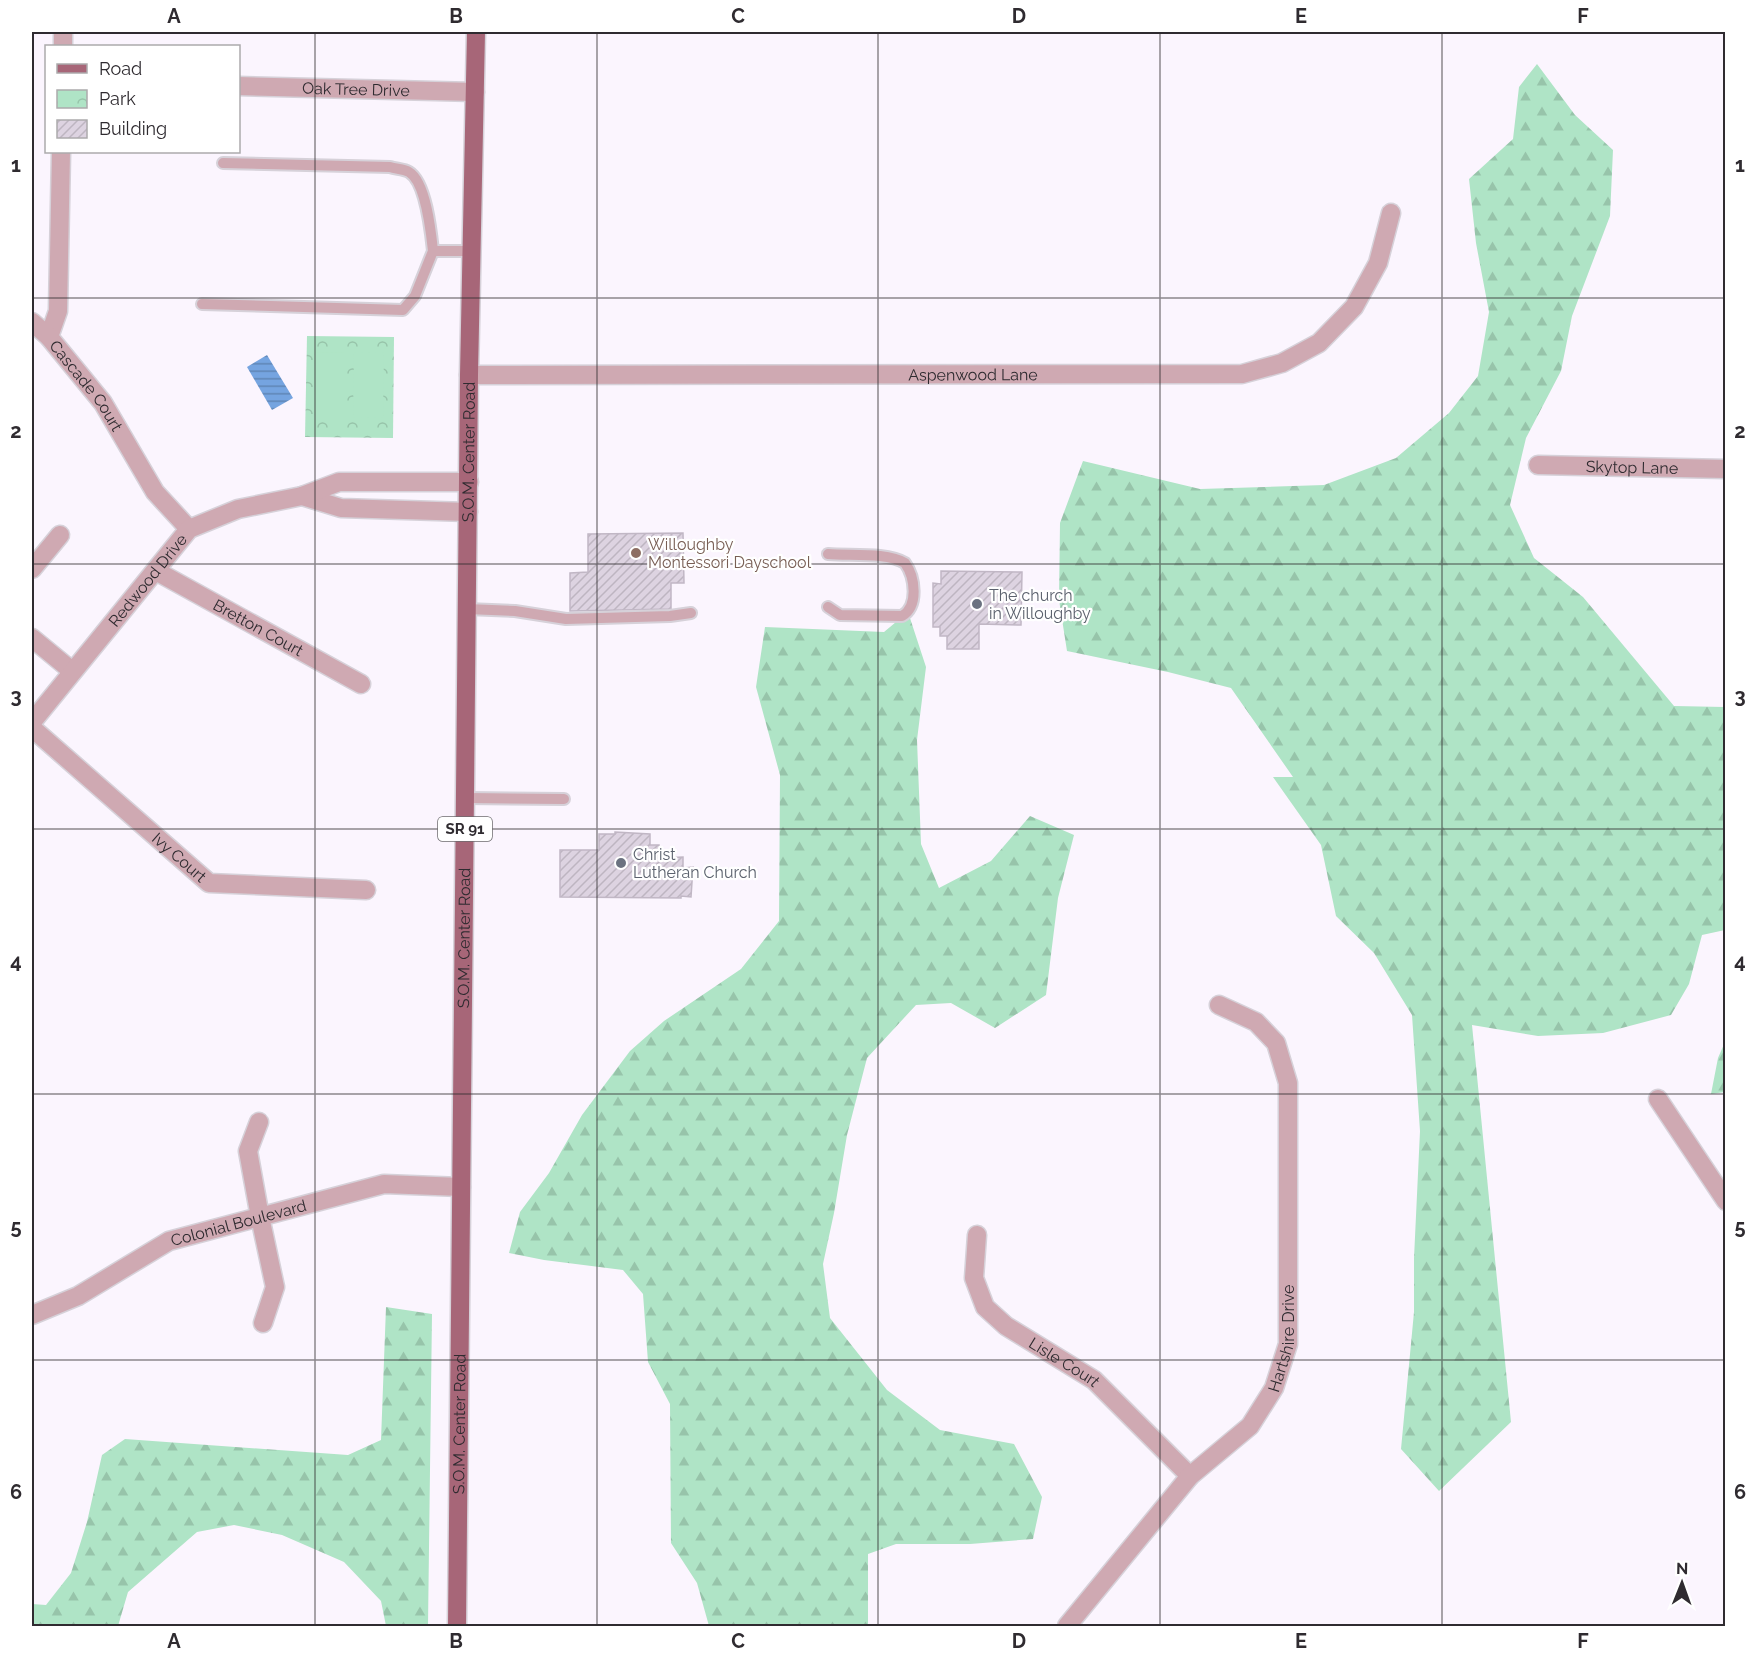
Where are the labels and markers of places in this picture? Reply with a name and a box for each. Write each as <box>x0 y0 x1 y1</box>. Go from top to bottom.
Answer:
place label: Willoughby Montessori Dayschool <box>648 535 812 572</box>
marker: Willoughby Montessori Dayschool <box>629 546 643 560</box>
place label: The church in Willoughby <box>989 586 1091 623</box>
marker: The church in Willoughby <box>970 597 984 611</box>
place label: Christ Lutheran Church <box>633 845 757 882</box>
marker: Christ Lutheran Church <box>614 856 628 870</box>

